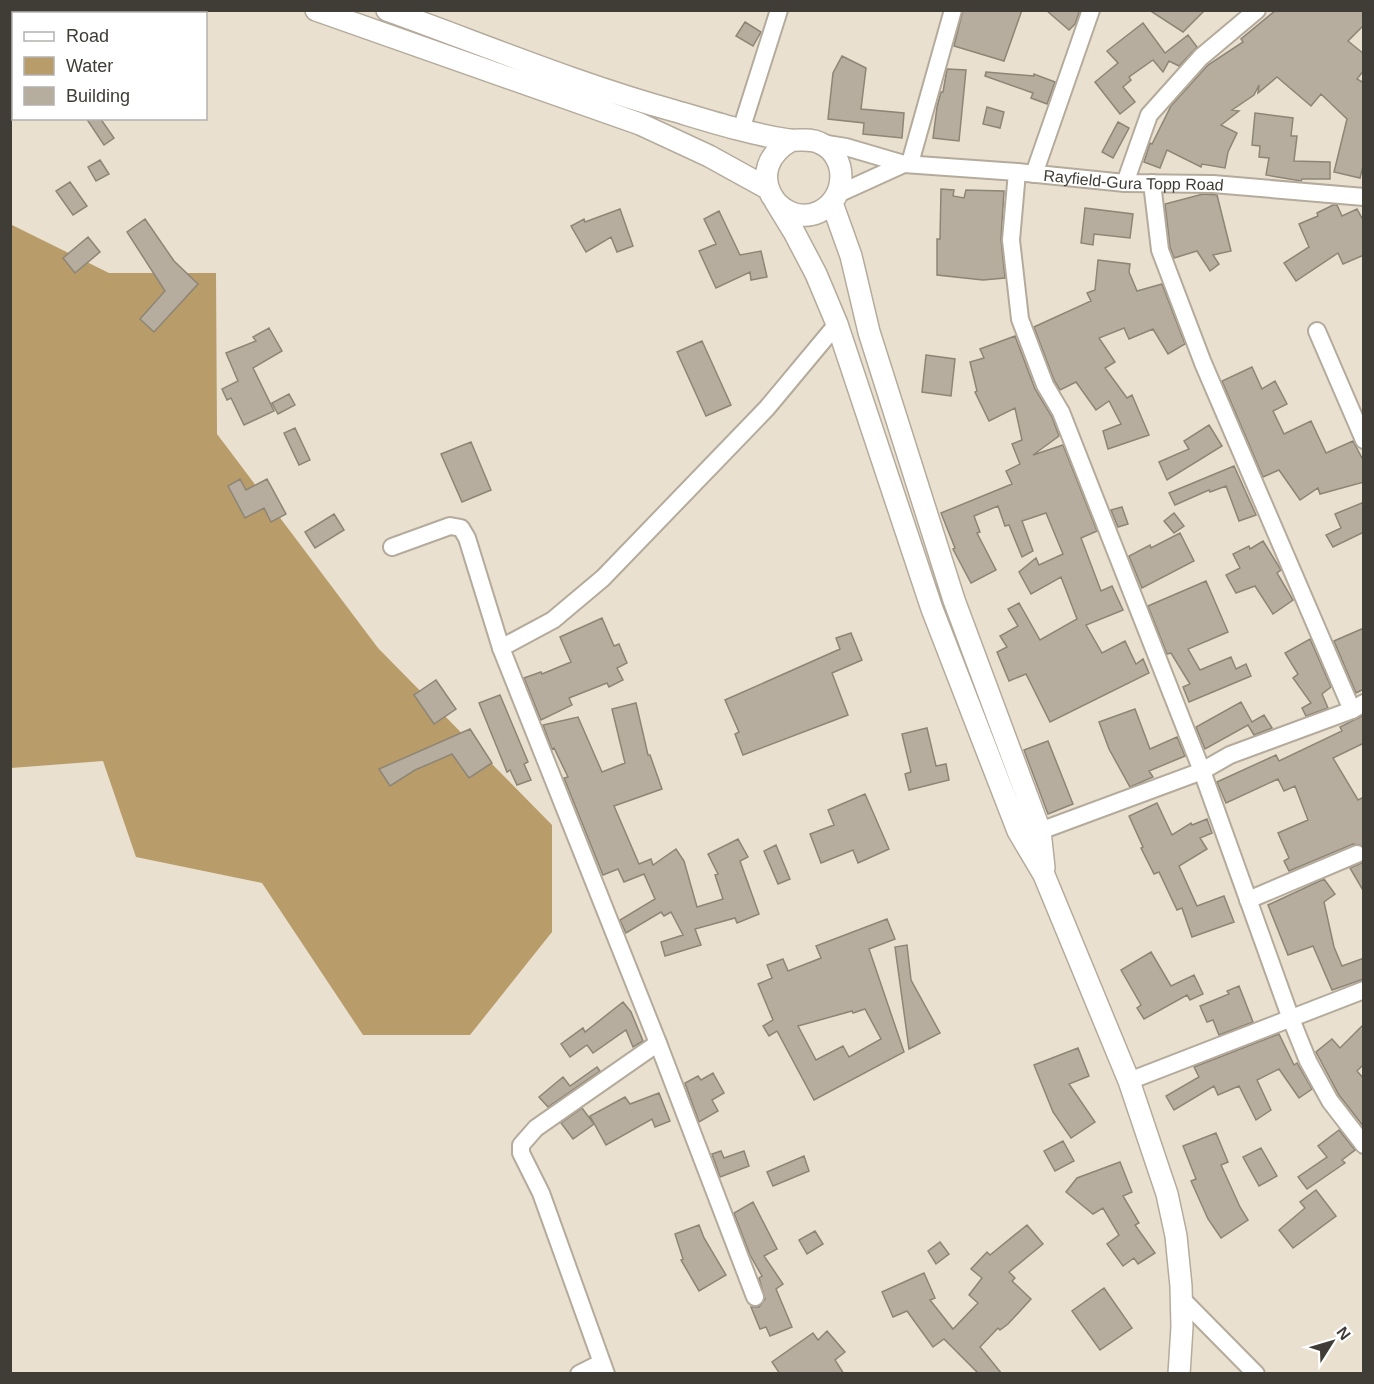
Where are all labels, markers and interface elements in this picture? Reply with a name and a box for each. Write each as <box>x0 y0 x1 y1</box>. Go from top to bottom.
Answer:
legend <box>12 12 207 120</box>
text: Road <box>66 26 109 46</box>
text: Water <box>66 56 113 76</box>
text: Building <box>66 86 130 106</box>
street label: Rayfield-Gura Topp Road <box>1043 166 1224 193</box>
north arrow <box>1302 1312 1362 1372</box>
text: N <box>1333 1324 1354 1343</box>

